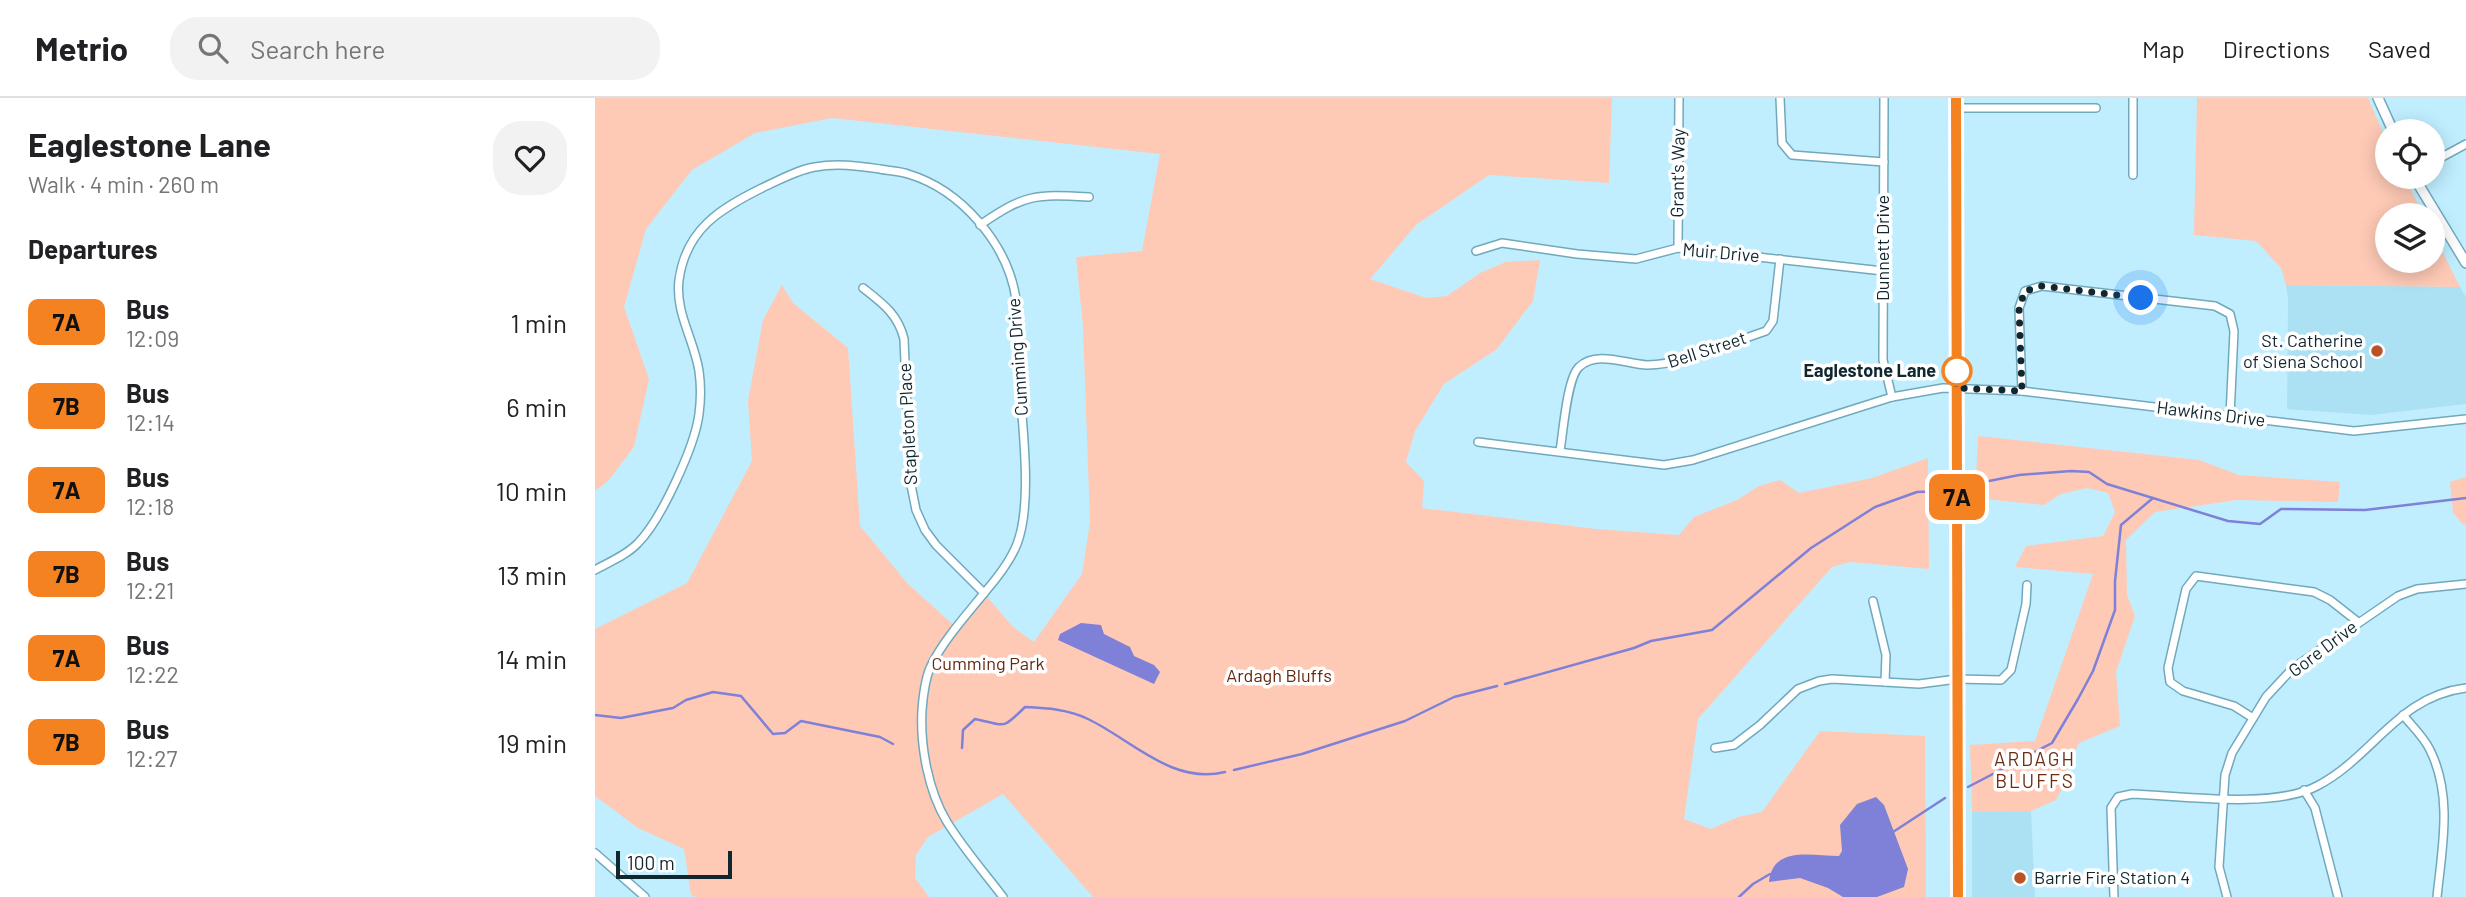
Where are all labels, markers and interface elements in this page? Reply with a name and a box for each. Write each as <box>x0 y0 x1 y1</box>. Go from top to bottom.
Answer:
search box <box>170 17 660 80</box>
text: Metrio <box>35 28 128 68</box>
icon: search <box>194 29 232 67</box>
text: Search here <box>250 33 385 64</box>
text: Map <box>2142 34 2185 63</box>
text: Directions <box>2223 34 2330 63</box>
text: Saved <box>2368 34 2431 63</box>
map controls <box>2375 119 2445 273</box>
button: locate <box>2375 119 2445 189</box>
button: heart <box>493 121 567 195</box>
text: Eaglestone Lane <box>28 124 271 164</box>
street label: Grant's Way <box>1665 128 1689 218</box>
text: Walk · 4 min · 260 m <box>28 170 219 198</box>
street label: Dunnett Drive <box>1871 195 1893 301</box>
button: layers <box>2375 203 2445 273</box>
text: Departures <box>28 233 158 264</box>
street label: Muir Drive <box>1682 238 1761 266</box>
your location <box>2123 280 2158 315</box>
text: Bus <box>126 293 169 324</box>
street label: Cumming Drive <box>1002 297 1032 417</box>
text: 7A <box>52 307 81 336</box>
text: 1 min <box>511 307 567 338</box>
text: 12:09 <box>126 324 179 352</box>
street label: Bell Street <box>1664 326 1749 372</box>
place label: St. Catherine of Siena School <box>2243 329 2363 372</box>
marker: St. Catherine of Siena School <box>2369 343 2385 359</box>
marker: Eaglestone Lane <box>1942 356 1972 386</box>
place label: Eaglestone Lane <box>1803 359 1936 381</box>
street label: Stapleton Place <box>893 363 921 486</box>
text: Bus <box>126 377 169 408</box>
text: 7B <box>53 391 80 420</box>
text: 6 min <box>506 391 567 422</box>
street label: Hawkins Drive <box>2155 395 2267 431</box>
text: 12:14 <box>126 408 175 436</box>
text: Bus <box>126 461 169 492</box>
line badge: 7A <box>1925 474 1989 520</box>
text: 7A <box>52 475 81 504</box>
text: 10 min <box>496 475 567 506</box>
text: 7A <box>1943 482 1971 511</box>
text: 12:18 <box>126 492 174 520</box>
text: Bus <box>126 545 169 576</box>
text: 7B <box>53 559 80 588</box>
text: 13 min <box>497 559 567 590</box>
text: 12:21 <box>126 576 174 604</box>
street label: Gore Drive <box>2284 615 2361 681</box>
text: Bus <box>126 629 169 660</box>
text: 7A <box>52 643 81 672</box>
text: 14 min <box>496 643 567 674</box>
park label: Cumming Park <box>931 652 1045 674</box>
text: 12:22 <box>126 660 179 688</box>
park label: Ardagh Bluffs <box>1226 664 1332 686</box>
text: Bus <box>126 713 169 744</box>
text: 7B <box>53 727 80 756</box>
text: 19 min <box>497 727 567 758</box>
text: 12:27 <box>126 744 177 772</box>
district label: ARDAGH BLUFFS <box>1994 747 2076 792</box>
scale bar <box>616 848 731 880</box>
text: 100 m <box>627 851 675 874</box>
place label: Barrie Fire Station 4 <box>2034 866 2190 888</box>
marker: Barrie Fire Station 4 <box>2012 870 2028 886</box>

